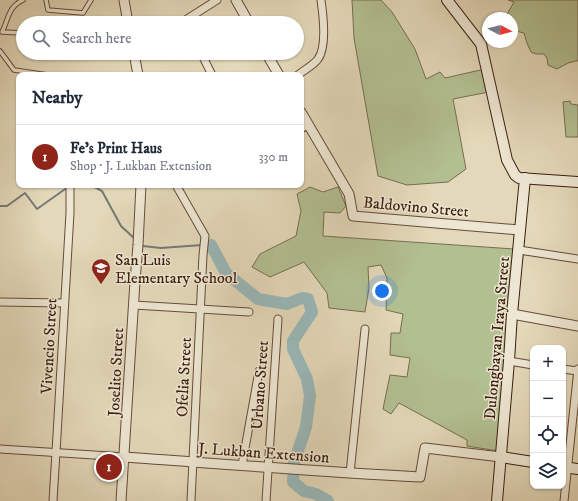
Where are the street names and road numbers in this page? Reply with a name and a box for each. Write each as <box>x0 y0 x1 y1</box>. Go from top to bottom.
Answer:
street label: Baldovino Street <box>362 192 470 222</box>
street label: Dulongbayan Iraya Street <box>480 256 514 420</box>
street label: Vivencio Street <box>36 298 62 396</box>
street label: Joselito Street <box>104 327 128 419</box>
street label: Ofelia Street <box>172 337 196 418</box>
street label: Urbano Street <box>247 340 273 430</box>
street label: J. Lukban Extension <box>196 438 331 468</box>

